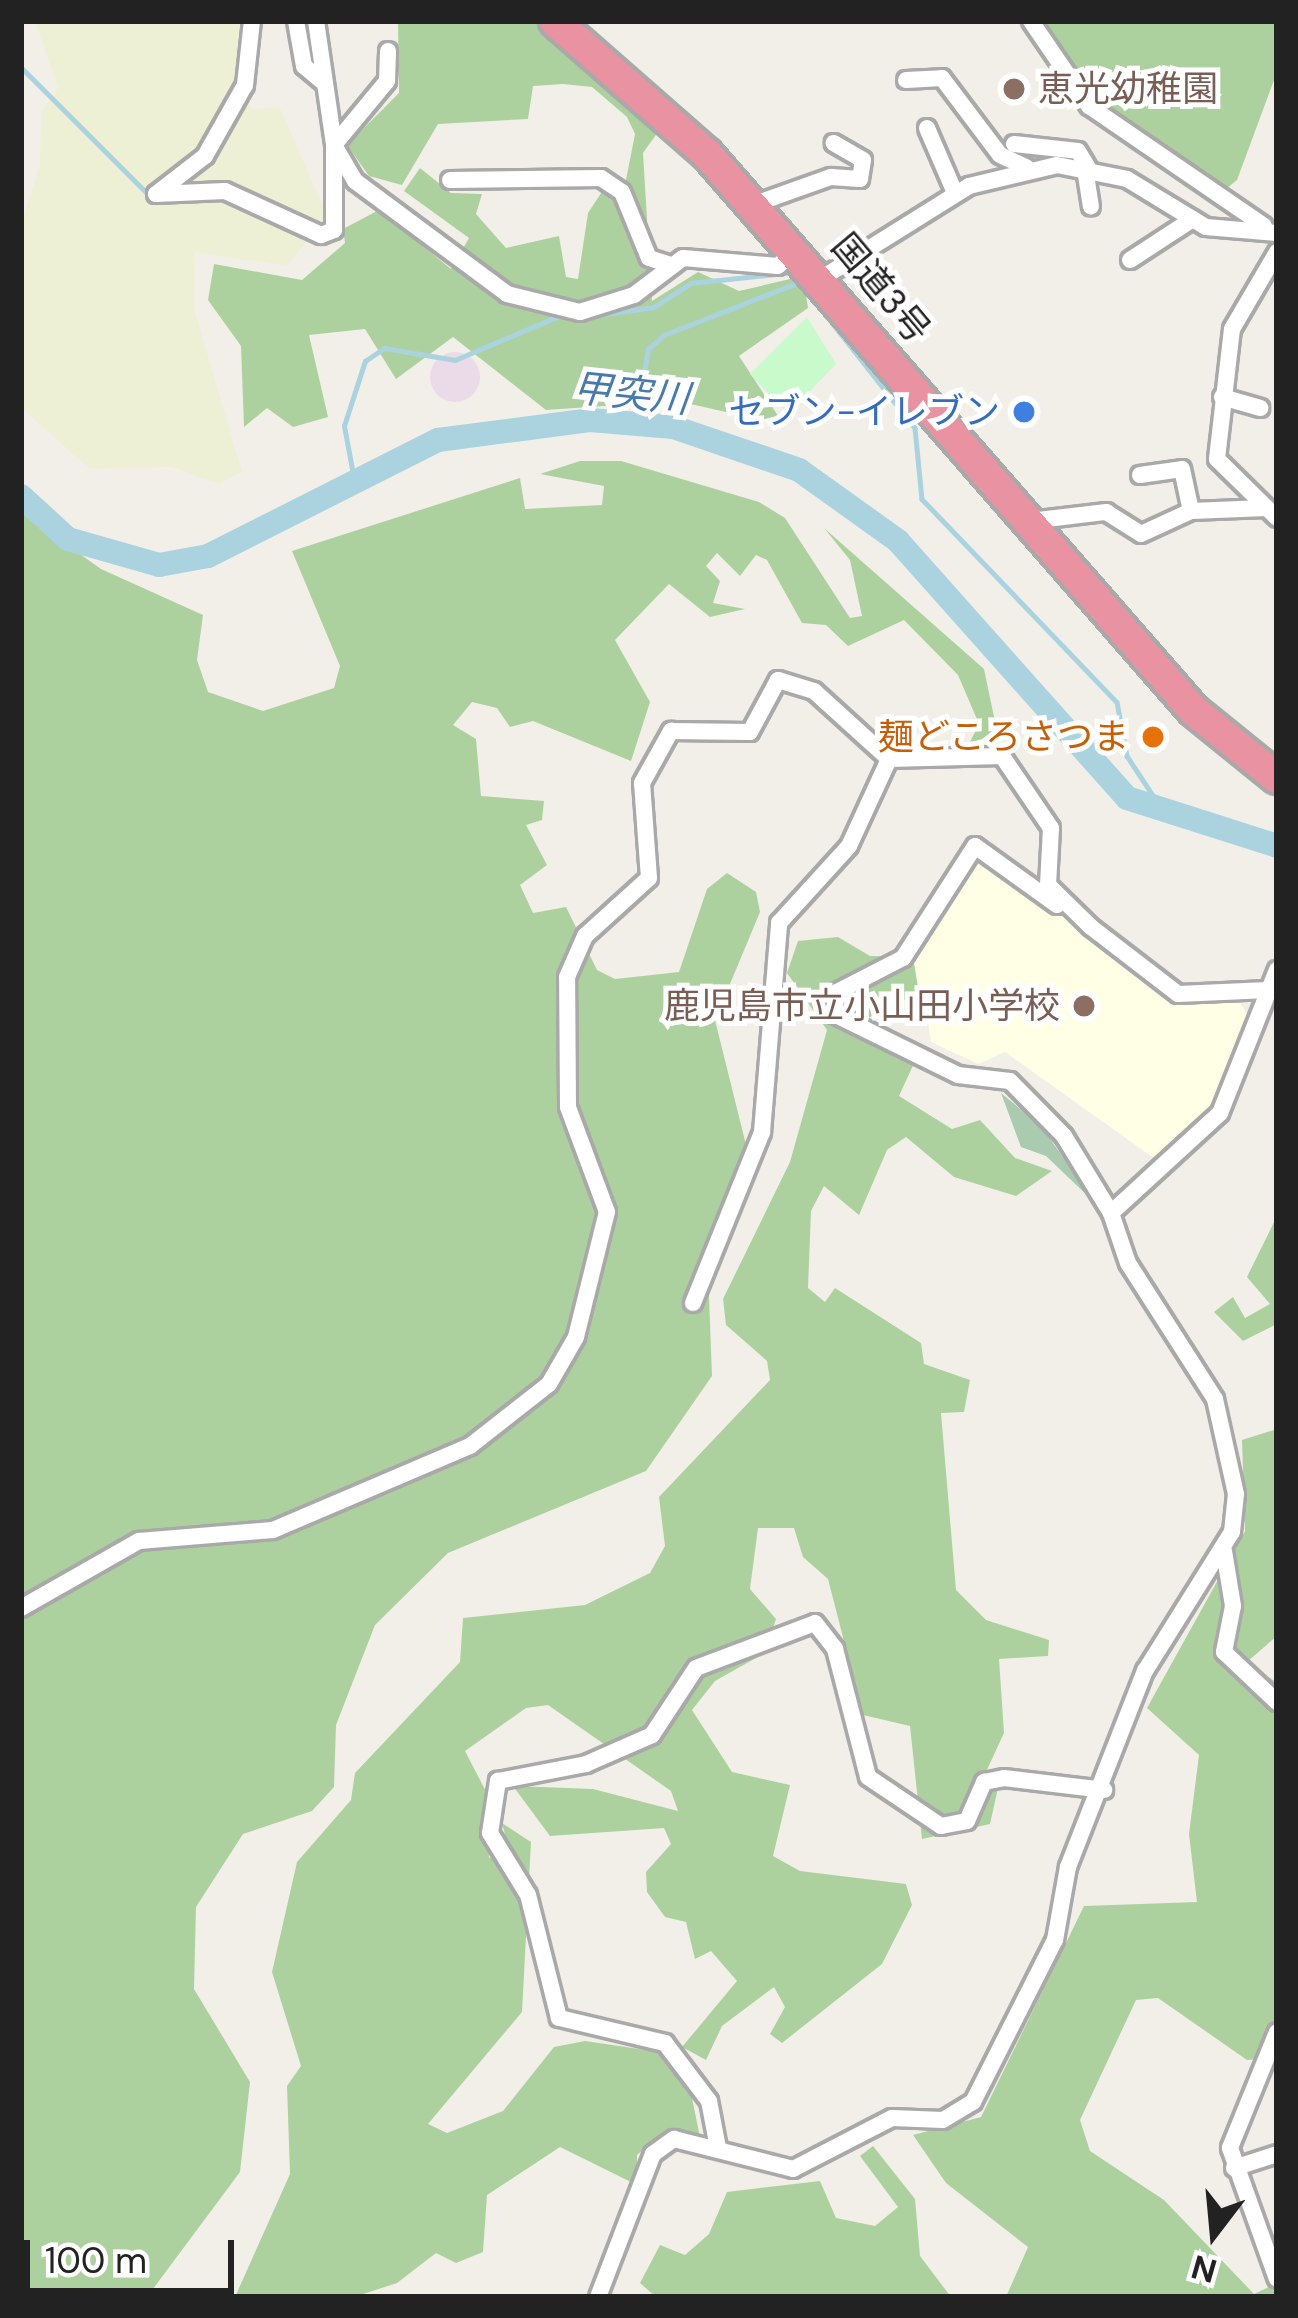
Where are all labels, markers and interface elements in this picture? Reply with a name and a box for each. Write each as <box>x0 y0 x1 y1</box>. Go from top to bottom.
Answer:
place label: 恵光幼稚園 <box>1038 67 1218 111</box>
marker: 恵光幼稚園 <box>1001 76 1027 102</box>
street label: 国道3号 <box>823 225 939 351</box>
water label: 甲突川 <box>570 365 692 423</box>
place label: セブン-イレブン <box>729 390 1000 434</box>
marker: セブン-イレブン <box>1011 399 1037 425</box>
place label: 麺どころさつま <box>877 715 1129 759</box>
marker: 麺どころさつま <box>1140 724 1166 750</box>
place label: 鹿児島市立小山田小学校 <box>664 984 1060 1028</box>
marker: 鹿児島市立小山田小学校 <box>1071 993 1097 1019</box>
north arrow <box>1154 2174 1274 2294</box>
scale bar <box>30 2216 240 2290</box>
text: 100 m <box>45 2237 147 2284</box>
text: N <box>1186 2245 1221 2293</box>

